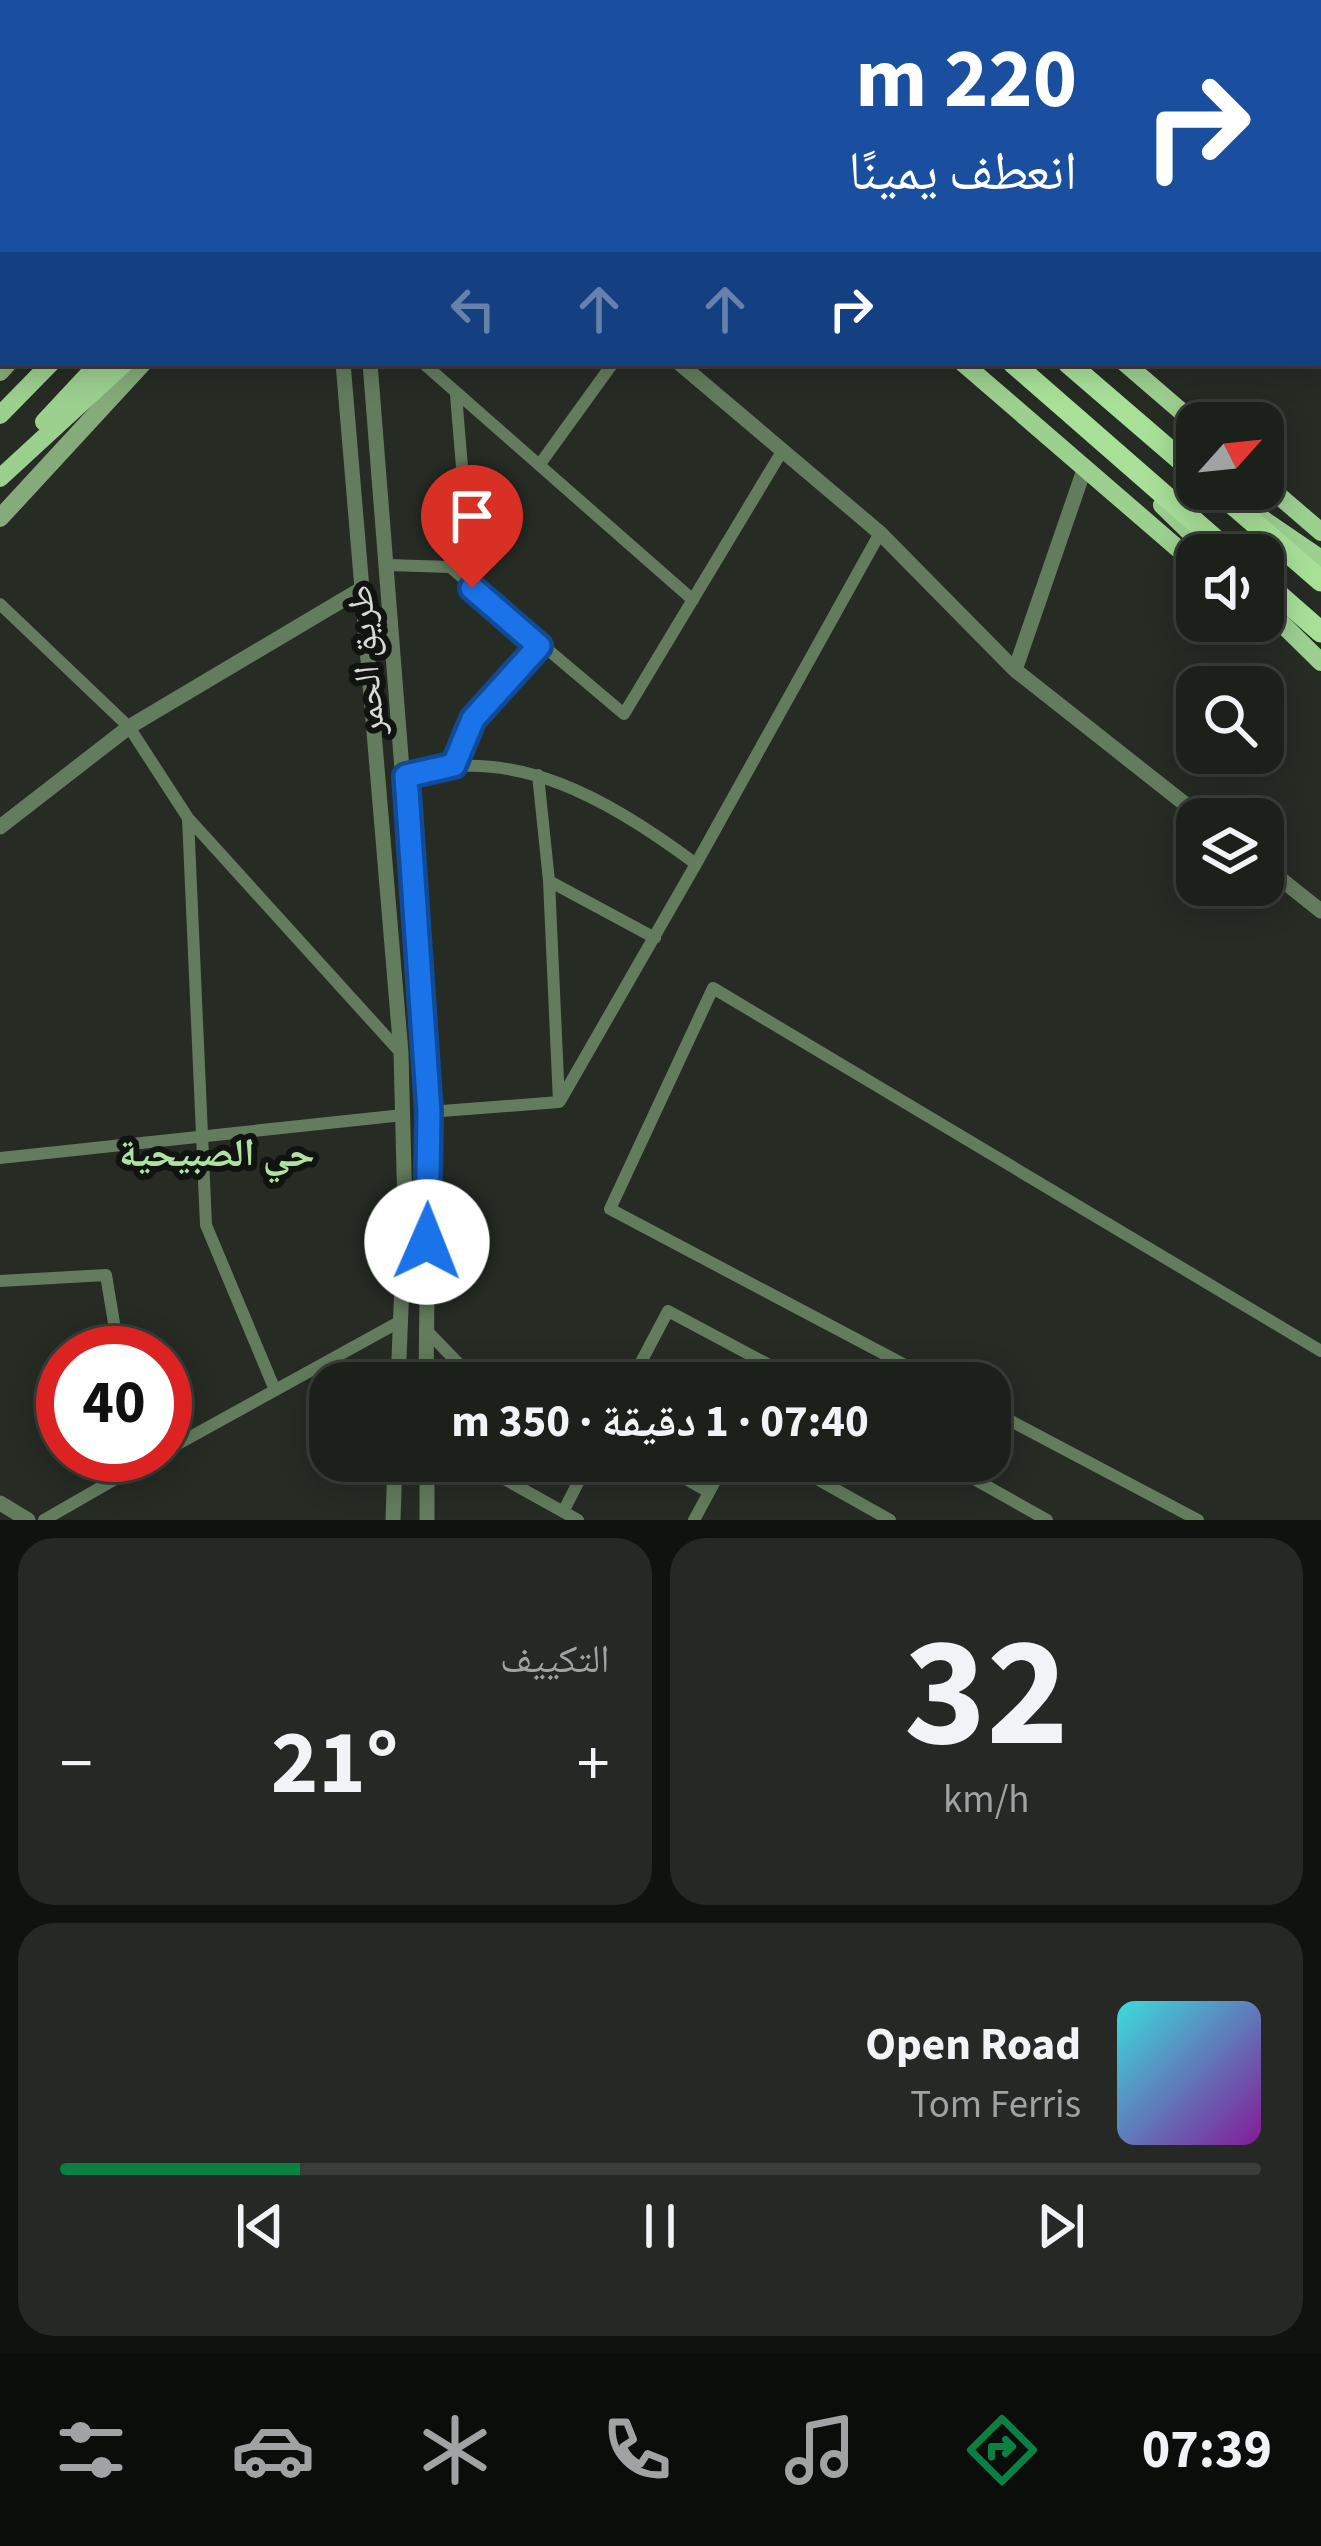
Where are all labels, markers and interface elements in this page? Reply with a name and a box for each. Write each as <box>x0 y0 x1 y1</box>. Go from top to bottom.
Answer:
text: 220 m <box>855 20 1077 140</box>
icon: right <box>1119 48 1275 204</box>
text: انعطف يمينًا <box>848 134 1077 211</box>
icon: left <box>440 276 506 342</box>
icon: ahead <box>566 276 632 342</box>
icon: ahead <box>692 276 758 342</box>
icon: right <box>818 276 884 342</box>
north arrow <box>1176 402 1284 510</box>
map controls <box>1176 402 1284 906</box>
pin <box>421 465 523 588</box>
icon: arrive <box>439 483 505 549</box>
button: sound <box>1176 534 1284 642</box>
street label: طريق الحمر <box>334 583 398 738</box>
button: search <box>1176 666 1284 774</box>
button: layers <box>1176 798 1284 906</box>
district label: حي الصبيحية <box>119 1126 315 1184</box>
position arrow <box>364 1179 490 1305</box>
speed limit sign: 40 <box>36 1326 192 1482</box>
text: 07:40 · 1 دقيقة · 350 m <box>451 1390 869 1454</box>
text: 32 <box>904 1583 1069 1805</box>
text: التكييف <box>500 1632 610 1688</box>
text: 21° <box>271 1700 399 1828</box>
text: − <box>60 1717 93 1811</box>
text: + <box>577 1717 609 1811</box>
text: km/h <box>943 1772 1030 1828</box>
text: Open Road <box>865 2013 1081 2077</box>
text: Tom Ferris <box>910 2077 1081 2133</box>
icon: previous <box>227 2193 293 2259</box>
icon: pause <box>627 2193 693 2259</box>
icon: next <box>1028 2193 1094 2259</box>
icon: filters <box>49 2408 133 2492</box>
icon: car <box>231 2408 315 2492</box>
icon: climate <box>413 2408 497 2492</box>
icon: phone <box>595 2408 679 2492</box>
icon: music <box>778 2408 862 2492</box>
icon: directions <box>960 2408 1044 2492</box>
text: 07:39 <box>1142 2412 1272 2489</box>

